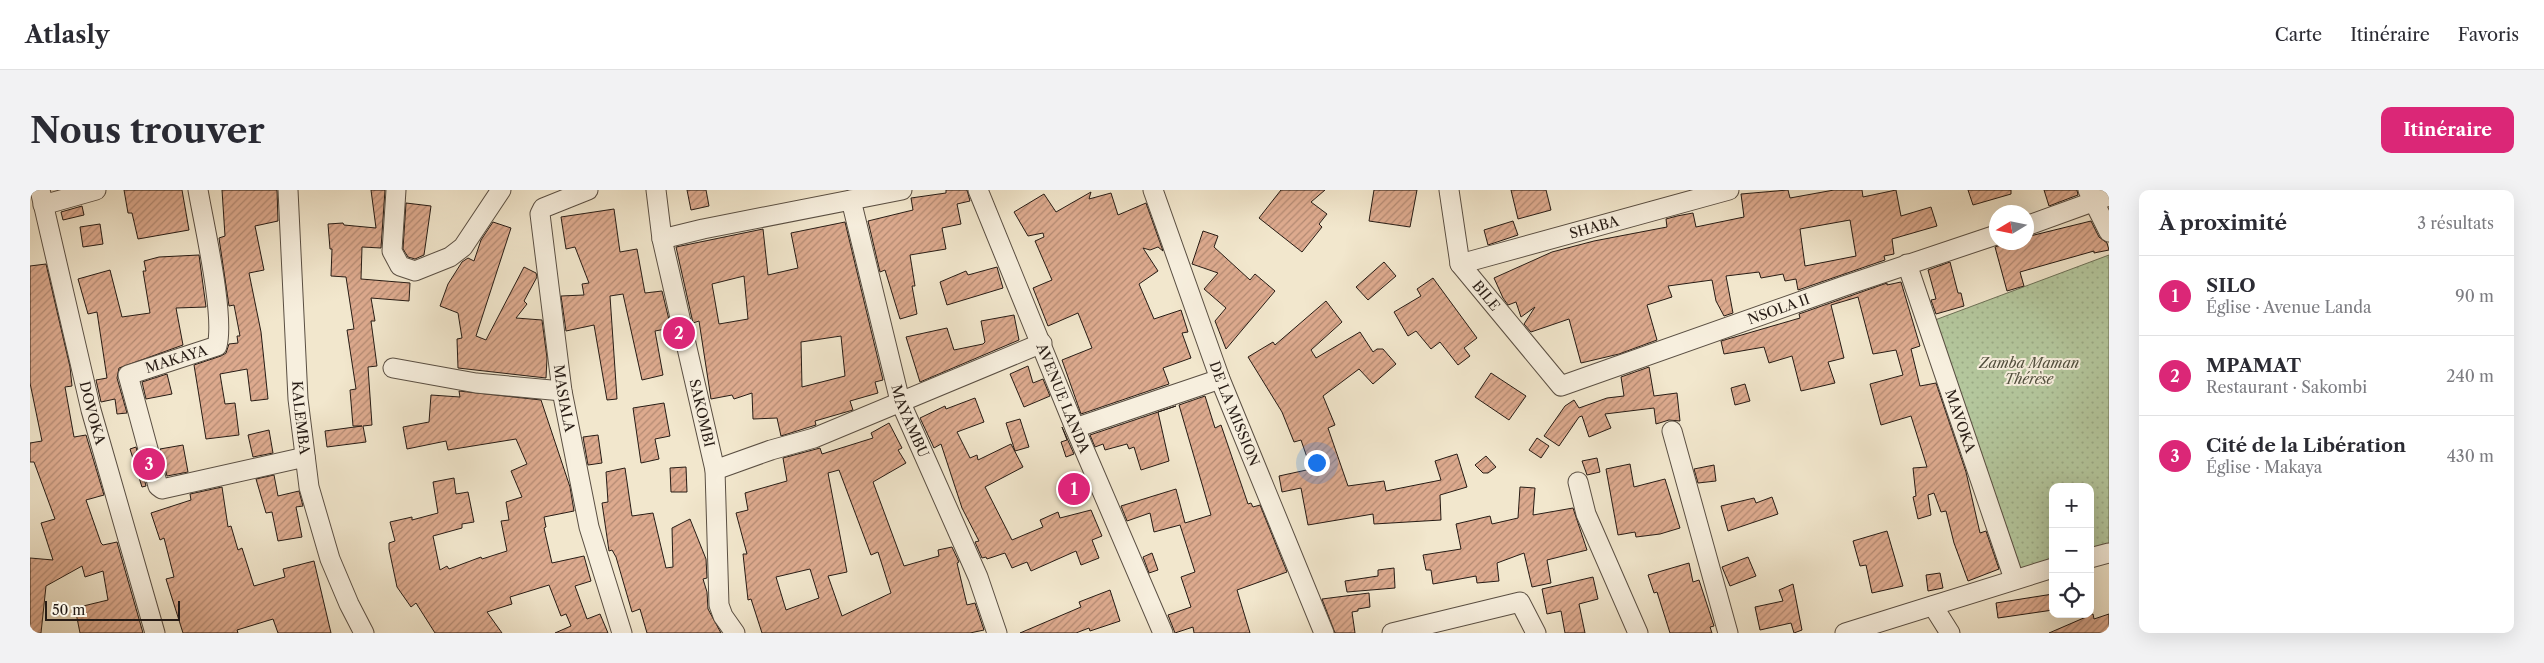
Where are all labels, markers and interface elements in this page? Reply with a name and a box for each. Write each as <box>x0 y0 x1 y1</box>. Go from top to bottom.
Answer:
text: Atlasly <box>25 20 109 49</box>
text: Carte <box>2275 24 2322 46</box>
text: Itinéraire <box>2350 24 2430 46</box>
text: Favoris <box>2458 24 2519 46</box>
button: Itinéraire <box>2381 107 2514 153</box>
text: Nous trouver <box>30 109 265 152</box>
north arrow <box>1989 205 2034 250</box>
text: À proximité <box>2159 210 2287 235</box>
street label: SHABA <box>1567 212 1621 243</box>
text: 3 résultats <box>2417 213 2494 233</box>
text: SILO <box>2206 274 2256 297</box>
street label: BILE <box>1469 277 1504 314</box>
text: 1 <box>2171 286 2179 306</box>
text: 90 m <box>2455 286 2494 306</box>
street label: NSOLA II <box>1745 290 1812 328</box>
text: Église · Avenue Landa <box>2206 297 2372 317</box>
pin: 2 <box>663 314 695 352</box>
street label: AVENUE LANDA <box>1032 340 1094 457</box>
street label: MAKAYA <box>143 341 210 377</box>
park label: Zamba Maman Thérèse <box>1978 354 2079 388</box>
text: MPAMAT <box>2206 354 2301 377</box>
street label: DE LA MISSION <box>1205 359 1264 469</box>
street label: MASIALA <box>550 364 579 434</box>
text: 2 <box>2170 366 2180 386</box>
text: 240 m <box>2446 366 2494 386</box>
street label: SAKOMBI <box>685 377 718 449</box>
text: Restaurant · Sakombi <box>2206 377 2367 397</box>
street label: DOVOKA <box>76 379 110 447</box>
street label: KALEMBA <box>288 380 314 456</box>
street label: MAYAMBU <box>887 383 933 460</box>
street label: MAVOKA <box>1941 387 1980 456</box>
text: Cité de la Libération <box>2206 434 2406 457</box>
pin: 3 <box>133 445 165 483</box>
text: 3 <box>2170 446 2180 466</box>
text: 430 m <box>2447 446 2494 466</box>
your location <box>1304 450 1330 476</box>
text: Église · Makaya <box>2206 457 2322 477</box>
pin: 1 <box>1058 470 1090 508</box>
map controls <box>2049 483 2094 618</box>
button: + <box>2049 483 2094 528</box>
button: − <box>2049 528 2094 573</box>
button: locate <box>2049 573 2094 618</box>
scale bar <box>45 598 180 621</box>
text: 50 m <box>52 601 85 619</box>

